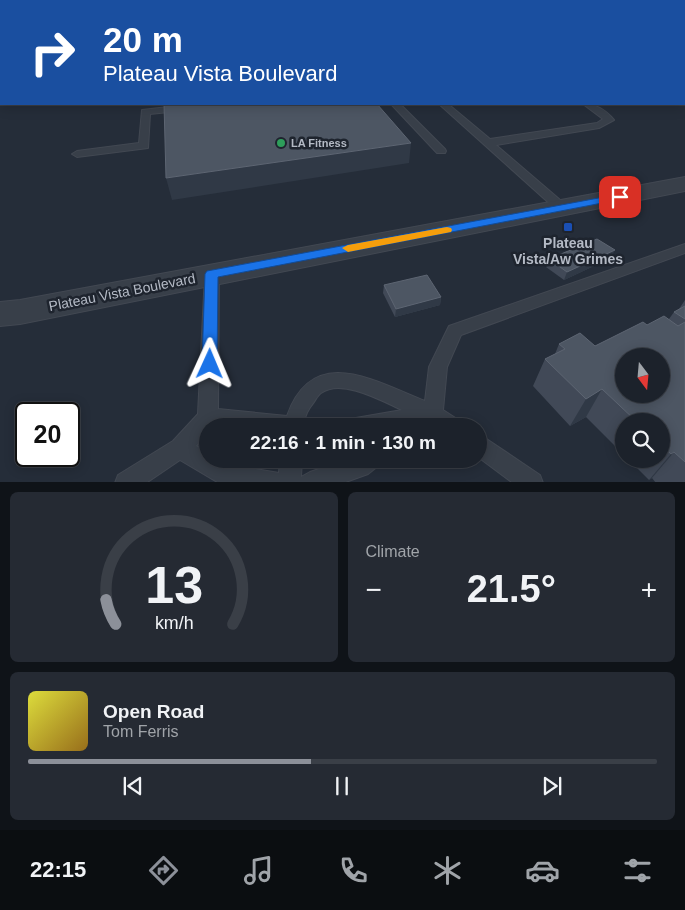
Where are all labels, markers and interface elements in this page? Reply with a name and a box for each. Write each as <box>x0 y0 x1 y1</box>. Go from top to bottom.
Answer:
icon: right <box>20 20 85 85</box>
text: 20 m <box>103 20 183 59</box>
text: Plateau Vista Boulevard <box>103 61 337 86</box>
marker: LA Fitness <box>275 137 287 149</box>
place label: LA Fitness <box>291 137 347 149</box>
pin <box>599 176 641 218</box>
icon: arrive <box>606 183 634 211</box>
marker: Plateau Vista/Aw Grimes <box>562 221 574 233</box>
place label: Plateau Vista/Aw Grimes <box>513 235 623 267</box>
street label: Plateau Vista Boulevard <box>47 270 197 314</box>
position arrow <box>183 337 235 389</box>
north arrow <box>615 348 670 402</box>
map controls <box>615 348 670 468</box>
speed limit sign: 20 <box>15 402 80 467</box>
button: search <box>615 413 670 468</box>
text: 22:16 · 1 min · 130 m <box>250 432 436 453</box>
text: Climate <box>366 543 420 560</box>
text: 13 <box>145 556 203 614</box>
text: 21.5° <box>467 568 556 610</box>
text: − <box>366 574 382 605</box>
text: + <box>641 574 657 605</box>
text: km/h <box>154 613 193 633</box>
text: Open Road <box>103 701 204 722</box>
text: Tom Ferris <box>103 723 179 740</box>
icon: previous <box>119 772 147 800</box>
icon: pause <box>328 772 356 800</box>
icon: next <box>538 772 566 800</box>
icon: directions <box>146 853 181 888</box>
icon: music <box>241 853 276 888</box>
icon: phone <box>336 853 371 888</box>
icon: climate <box>430 853 465 888</box>
icon: car <box>525 853 560 888</box>
icon: filters <box>620 853 655 888</box>
text: 22:15 <box>30 857 86 882</box>

